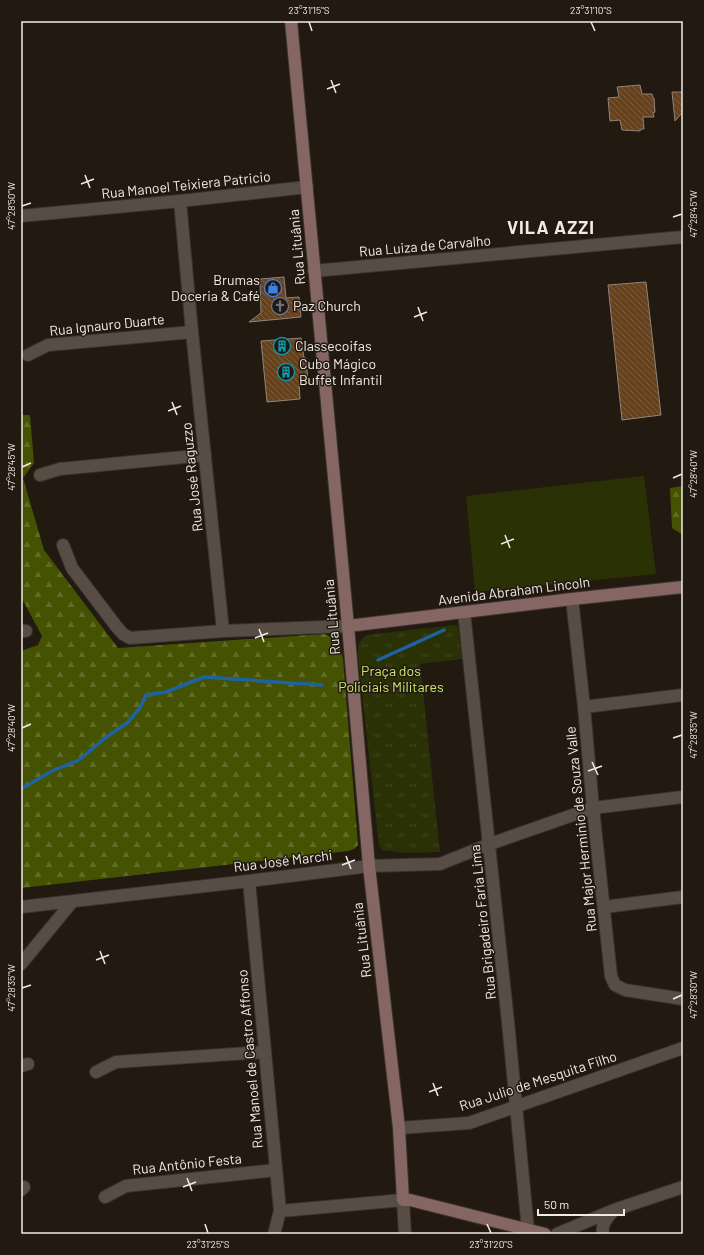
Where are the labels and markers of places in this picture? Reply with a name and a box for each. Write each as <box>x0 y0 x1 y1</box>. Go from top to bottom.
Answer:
place label: Brumas Doceria & Café <box>171 271 260 304</box>
shop icon: Brumas Doceria & Café <box>263 278 283 298</box>
church icon: Paz Church <box>270 296 290 316</box>
place label: Paz Church <box>293 297 361 314</box>
building icon: Classecoifas <box>272 336 292 356</box>
place label: Classecoifas <box>295 337 372 354</box>
place label: Cubo Mágico Buffet Infantil <box>299 355 382 388</box>
building icon: Cubo Mágico Buffet Infantil <box>276 362 296 382</box>

